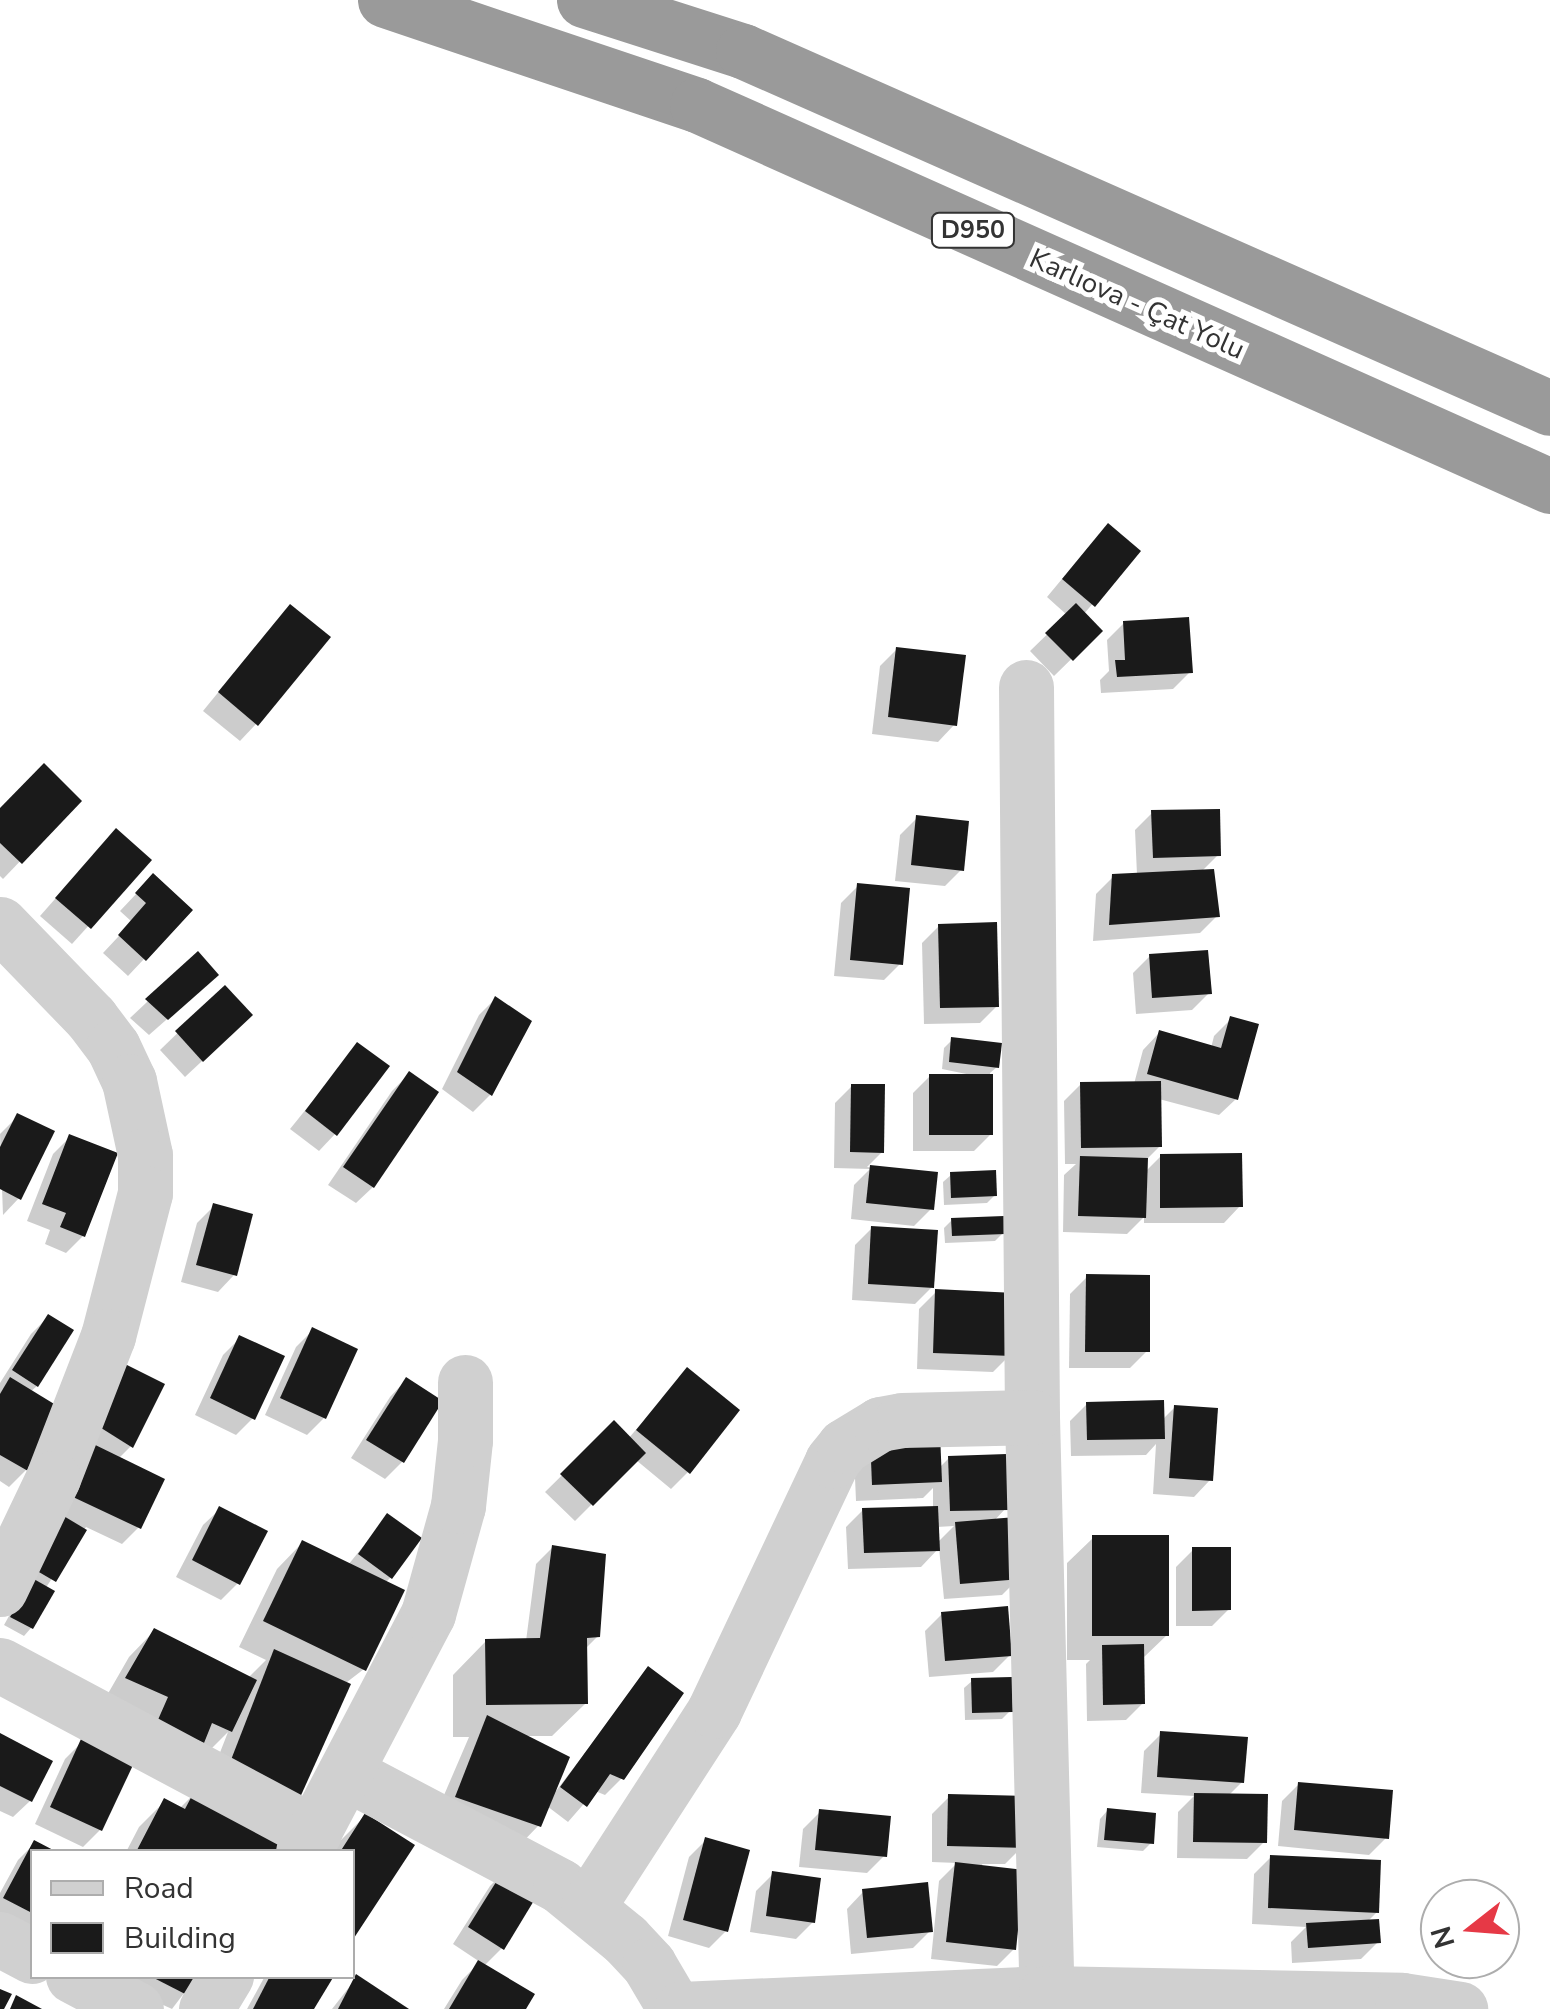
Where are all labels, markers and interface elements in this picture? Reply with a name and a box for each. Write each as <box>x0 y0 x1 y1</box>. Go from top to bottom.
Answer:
road number: D950 <box>930 210 1016 250</box>
street label: Karlıova - Çat Yolu <box>1024 241 1250 367</box>
legend <box>30 1849 355 1979</box>
text: Road <box>124 1868 194 1909</box>
north arrow <box>1420 1879 1520 1979</box>
text: Building <box>124 1918 236 1959</box>
text: N <box>1422 1922 1464 1953</box>

